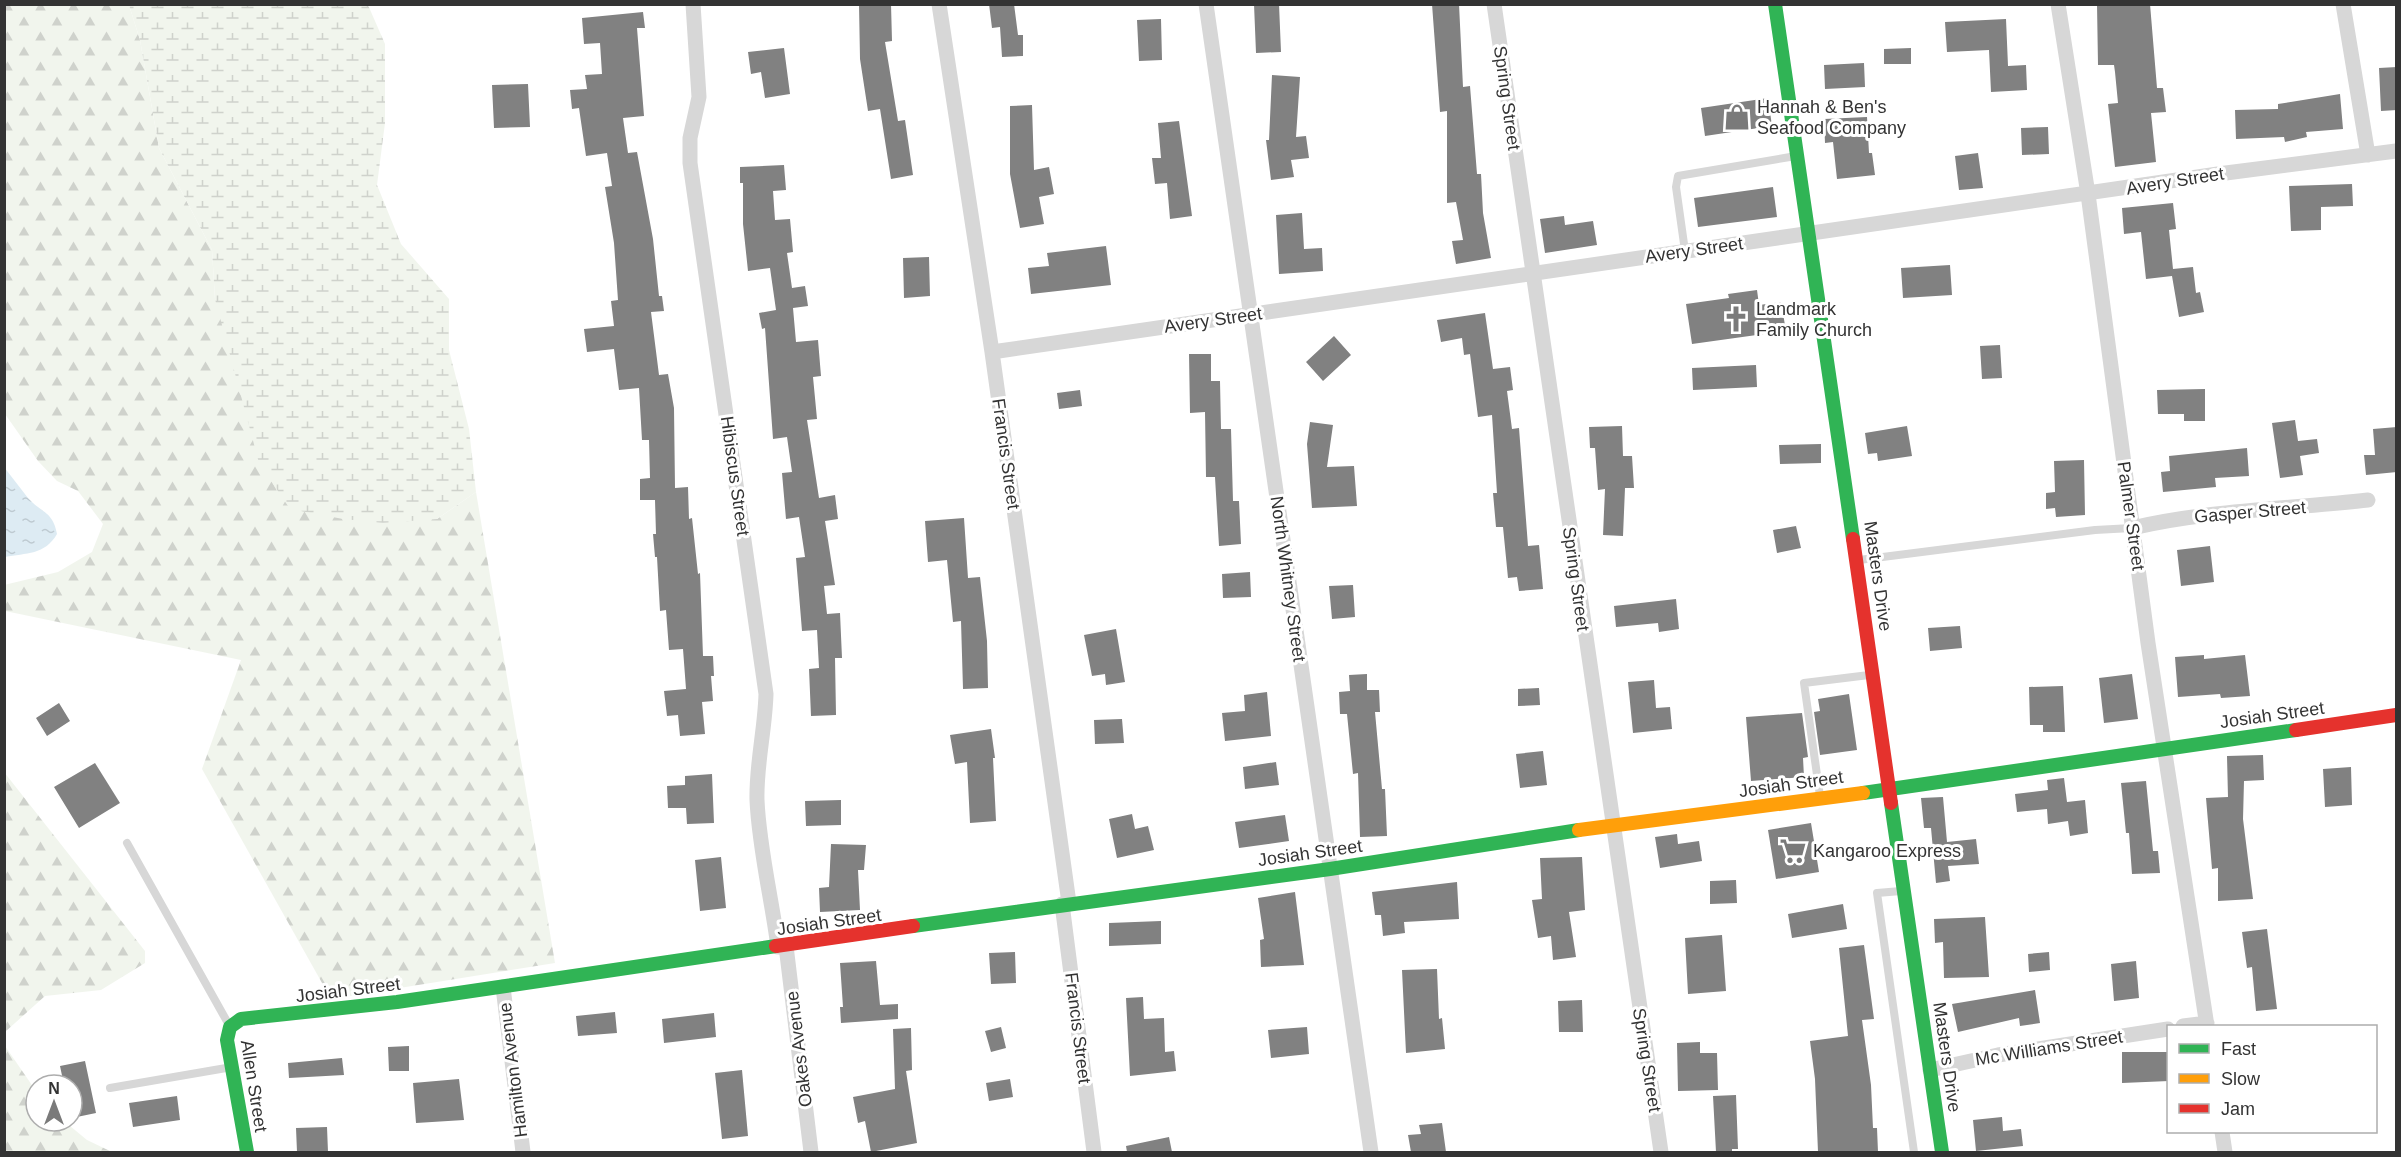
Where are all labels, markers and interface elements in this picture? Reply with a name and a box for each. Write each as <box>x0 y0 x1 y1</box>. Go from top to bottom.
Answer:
street label: Spring Street <box>1490 45 1524 151</box>
place label: Hannah & Ben's Seafood Company <box>1757 97 1906 138</box>
shop icon: Hannah & Ben's Seafood Company <box>1722 102 1752 132</box>
street label: Avery Street <box>2125 163 2225 199</box>
street label: Avery Street <box>1644 233 1744 267</box>
place label: Landmark Family Church <box>1756 299 1872 340</box>
street label: Avery Street <box>1163 303 1263 337</box>
church icon: Landmark Family Church <box>1721 304 1751 334</box>
street label: Francis Street <box>988 397 1024 511</box>
street label: Hibiscus Street <box>717 415 753 537</box>
street label: Palmer Street <box>2113 460 2149 572</box>
street label: North Whitney Street <box>1266 495 1310 663</box>
street label: Gasper Street <box>2193 497 2307 527</box>
street label: Masters Drive <box>1860 520 1896 632</box>
street label: Spring Street <box>1559 526 1593 632</box>
street label: Josiah Street <box>2219 698 2325 732</box>
street label: Josiah Street <box>1738 767 1844 801</box>
street label: Josiah Street <box>1257 836 1363 870</box>
supermarket icon: Kangaroo Express <box>1778 836 1808 866</box>
place label: Kangaroo Express <box>1813 841 1961 861</box>
street label: Josiah Street <box>776 905 882 939</box>
street label: Francis Street <box>1061 971 1095 1085</box>
street label: Josiah Street <box>295 974 401 1006</box>
street label: Oakes Avenue <box>782 990 816 1108</box>
street label: Hamilton Avenue <box>495 1001 531 1139</box>
street label: Masters Drive <box>1929 1001 1965 1113</box>
street label: Spring Street <box>1629 1007 1665 1113</box>
legend <box>2167 1025 2377 1133</box>
street label: Mc Williams Street <box>1974 1026 2124 1070</box>
street label: Allen Street <box>237 1038 271 1134</box>
text: Fast <box>2221 1039 2256 1059</box>
text: Slow <box>2221 1069 2261 1089</box>
north arrow <box>24 1073 84 1133</box>
text: N <box>48 1080 60 1097</box>
text: Jam <box>2221 1099 2255 1119</box>

